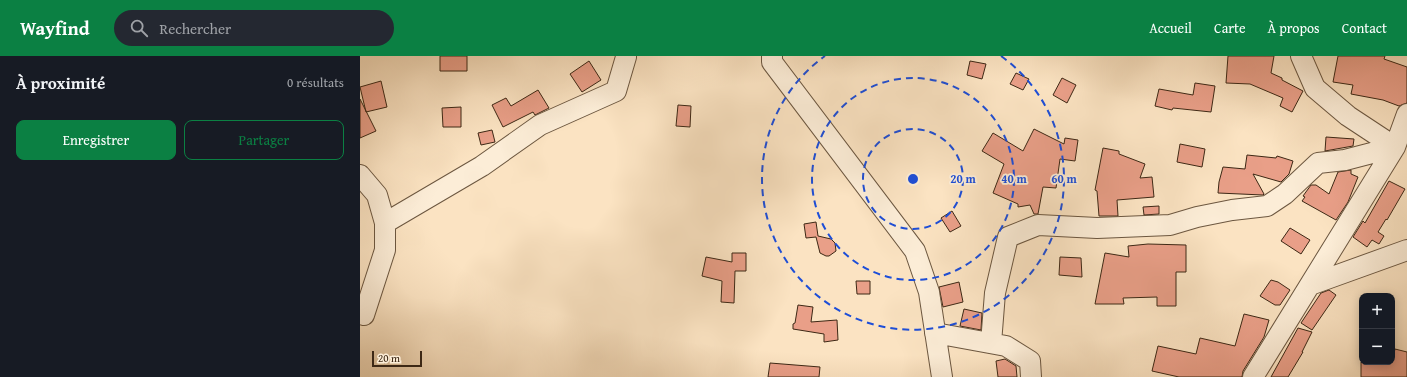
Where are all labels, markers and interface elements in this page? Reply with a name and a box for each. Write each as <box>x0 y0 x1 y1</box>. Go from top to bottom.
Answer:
search box <box>114 10 394 46</box>
text: Wayfind <box>20 14 90 42</box>
icon: search <box>128 17 150 39</box>
text: Rechercher <box>160 18 231 39</box>
text: Accueil <box>1149 18 1192 38</box>
text: Carte <box>1214 18 1246 38</box>
text: À propos <box>1268 18 1320 38</box>
text: Contact <box>1342 18 1387 38</box>
text: À proximité <box>16 70 105 95</box>
text: 0 résultats <box>287 73 344 92</box>
button: Enregistrer <box>16 120 176 160</box>
button: Partager <box>184 120 344 160</box>
text: 20 m <box>950 170 976 187</box>
text: 40 m <box>1001 170 1027 187</box>
text: 60 m <box>1051 170 1077 187</box>
centre of rings <box>906 172 920 186</box>
map controls <box>1359 293 1395 365</box>
button: + <box>1359 293 1395 329</box>
button: − <box>1359 329 1395 365</box>
scale bar <box>372 349 422 368</box>
text: 20 m <box>378 350 400 366</box>

